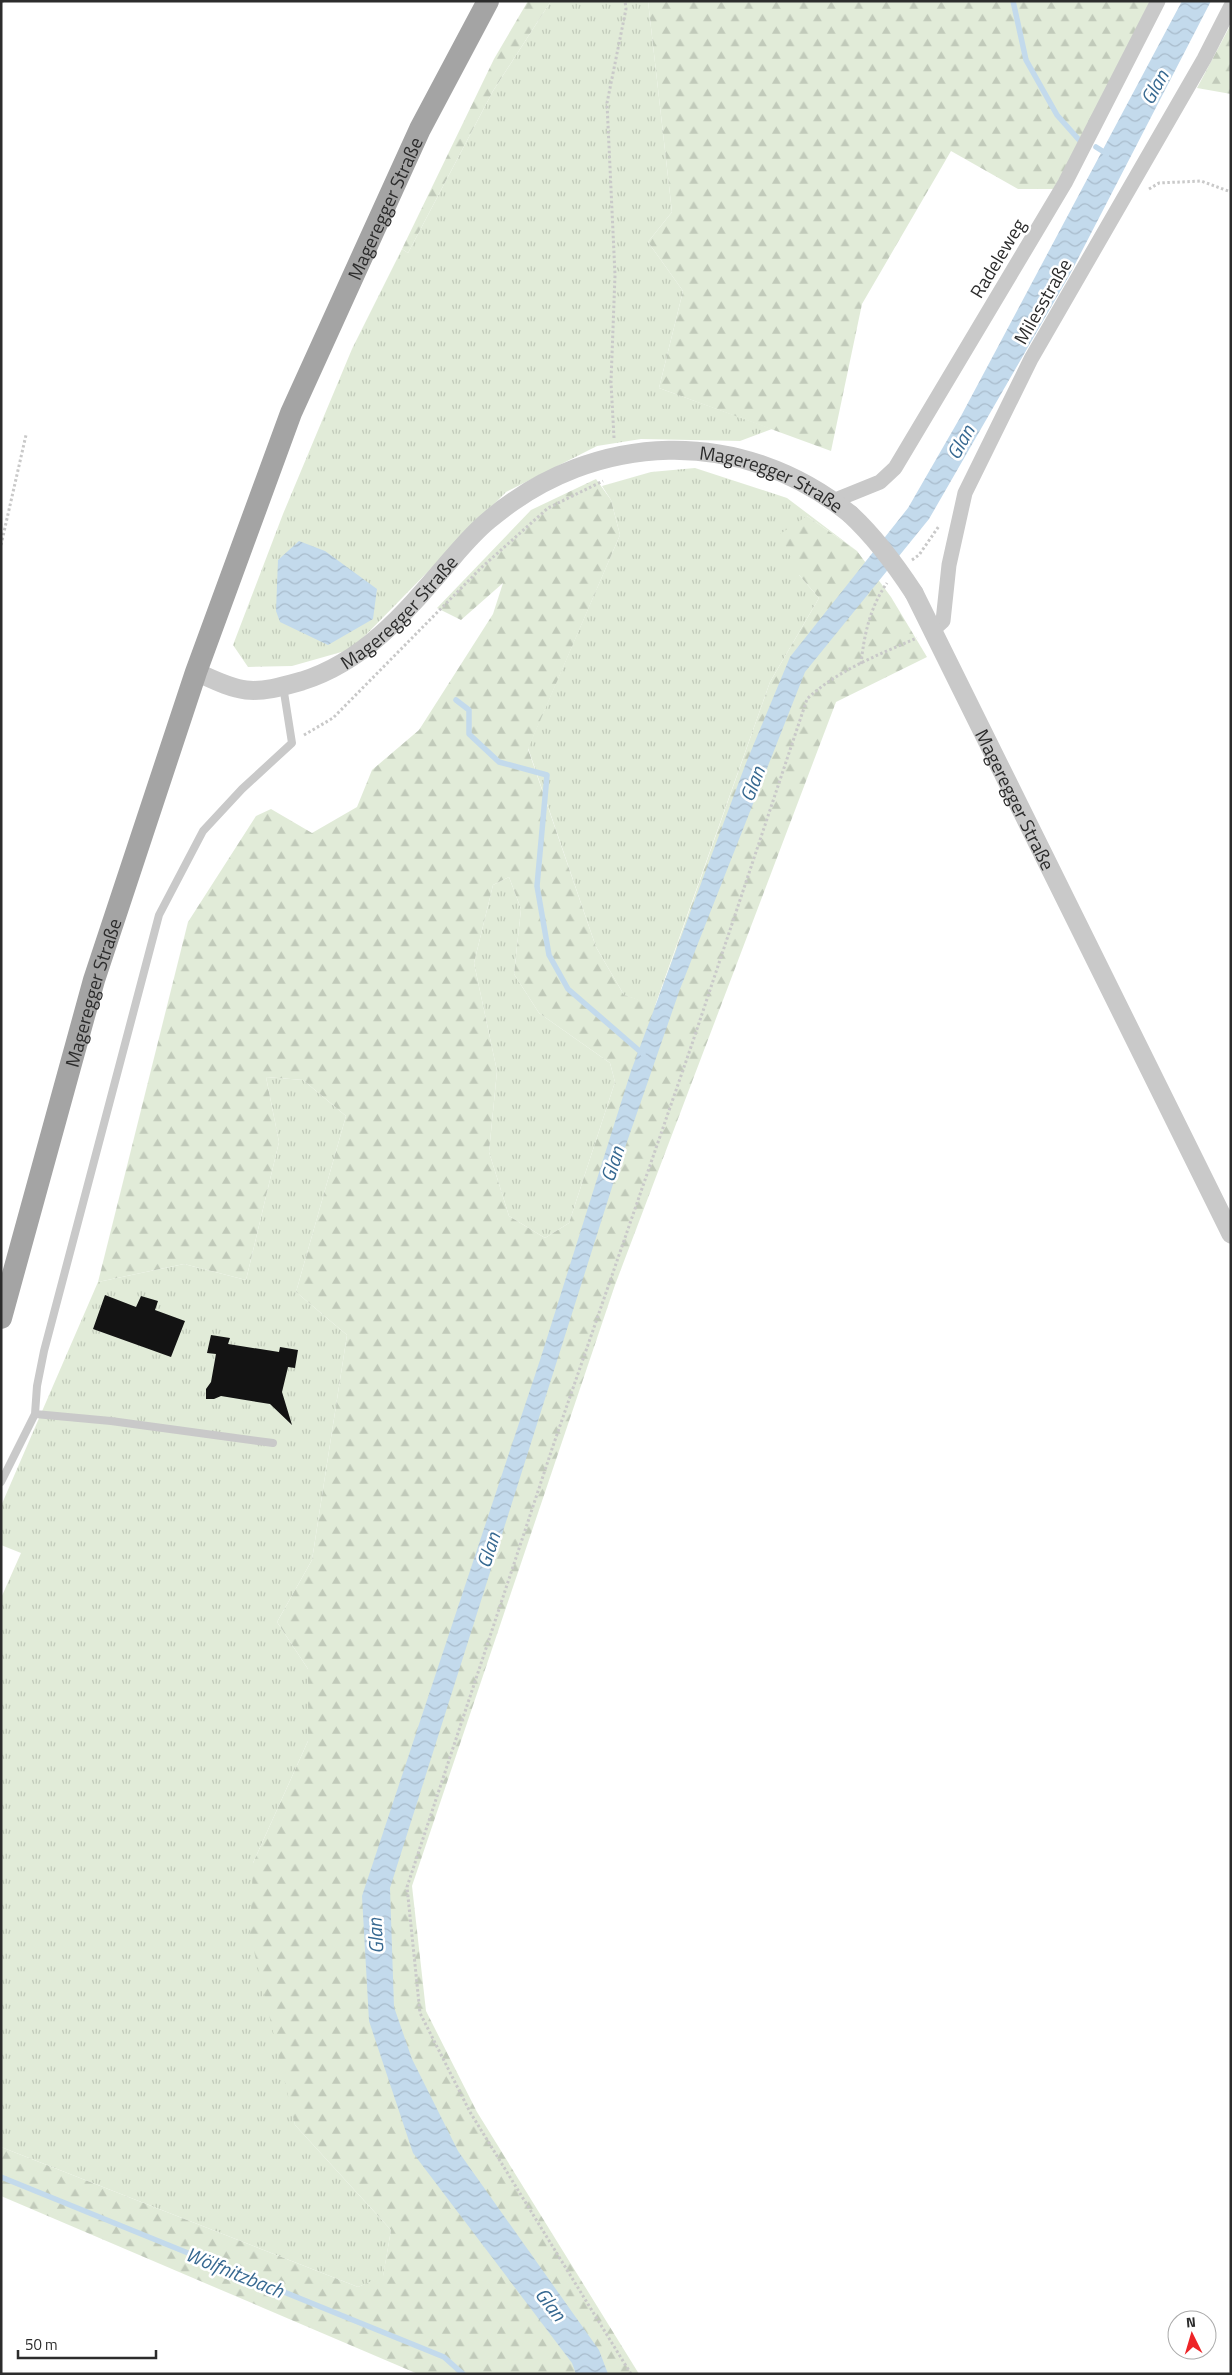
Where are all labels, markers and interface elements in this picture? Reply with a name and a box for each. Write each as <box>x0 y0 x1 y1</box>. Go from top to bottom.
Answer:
water label: Glan <box>1132 63 1177 110</box>
street label: Mageregger Straße <box>339 132 429 284</box>
street label: Radeleweg <box>962 212 1032 303</box>
street label: Milesstraße <box>1006 253 1078 349</box>
water label: Glan <box>938 418 983 465</box>
street label: Mageregger Straße <box>698 437 850 519</box>
street label: Mageregger Straße <box>334 548 464 676</box>
street label: Mageregger Straße <box>969 724 1063 875</box>
water label: Glan <box>731 761 773 806</box>
street label: Mageregger Straße <box>56 914 128 1070</box>
water label: Glan <box>592 1141 633 1186</box>
water label: Glan <box>468 1527 509 1572</box>
water label: Glan <box>359 1916 391 1955</box>
water label: Wölfnitzbach <box>181 2238 290 2306</box>
water label: Glan <box>528 2280 575 2328</box>
north arrow <box>1167 2310 1217 2360</box>
text: N <box>1185 2311 1197 2332</box>
scale bar <box>18 2328 155 2360</box>
text: 50 m <box>25 2333 58 2356</box>

